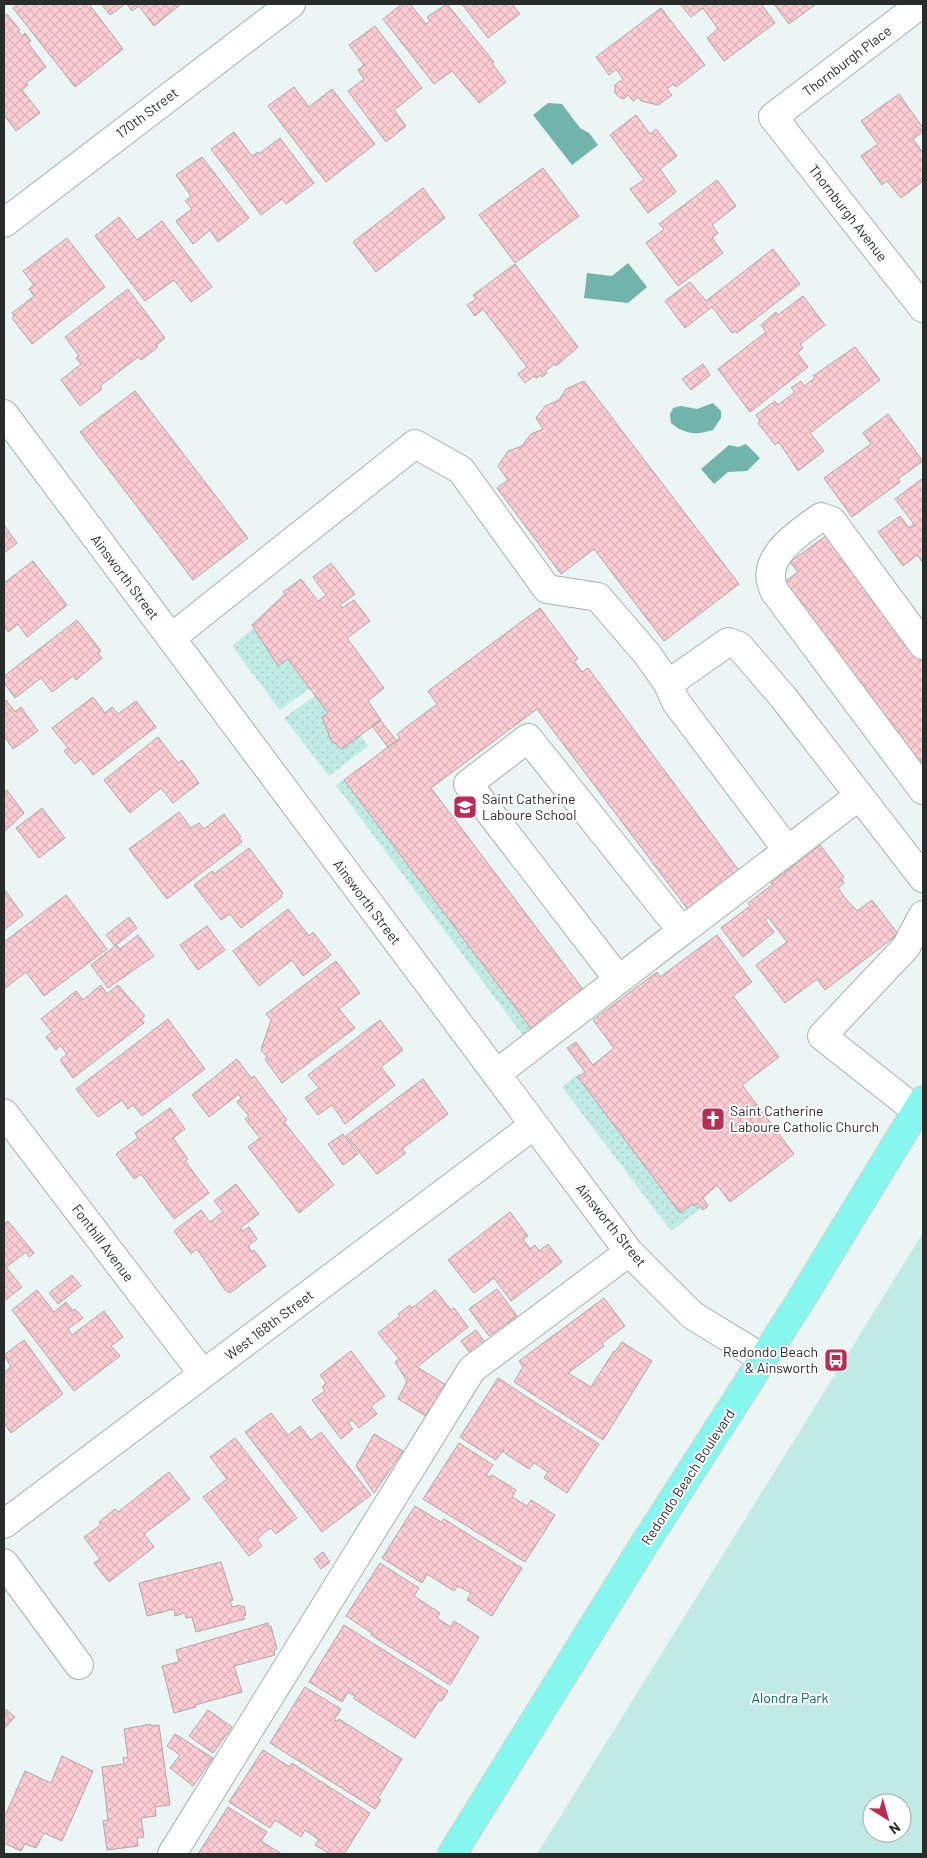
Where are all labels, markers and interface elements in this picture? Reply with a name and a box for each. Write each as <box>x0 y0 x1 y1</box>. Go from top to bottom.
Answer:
street label: Thornburgh Place <box>799 22 895 100</box>
street label: 170th Street <box>112 84 181 141</box>
street label: Thornburgh Avenue <box>805 161 891 264</box>
street label: Ainsworth Street <box>88 531 163 623</box>
place label: Saint Catherine Laboure School <box>482 790 576 823</box>
school or university icon: Saint Catherine Laboure School <box>452 794 478 820</box>
street label: Ainsworth Street <box>330 856 405 948</box>
place label: Saint Catherine Laboure Catholic Church <box>730 1102 879 1135</box>
church icon: Saint Catherine Laboure Catholic Church <box>700 1106 726 1132</box>
street label: Ainsworth Street <box>573 1180 650 1270</box>
street label: Fonthill Avenue <box>69 1201 138 1285</box>
street label: West 168th Street <box>221 1286 316 1363</box>
place label: Redondo Beach & Ainsworth <box>723 1343 818 1376</box>
bus stop icon: Redondo Beach & Ainsworth <box>823 1347 849 1373</box>
street label: Redondo Beach Boulevard <box>637 1406 738 1548</box>
park label: Alondra Park <box>752 1689 828 1706</box>
north arrow <box>862 1793 912 1843</box>
text: N <box>886 1819 904 1838</box>

